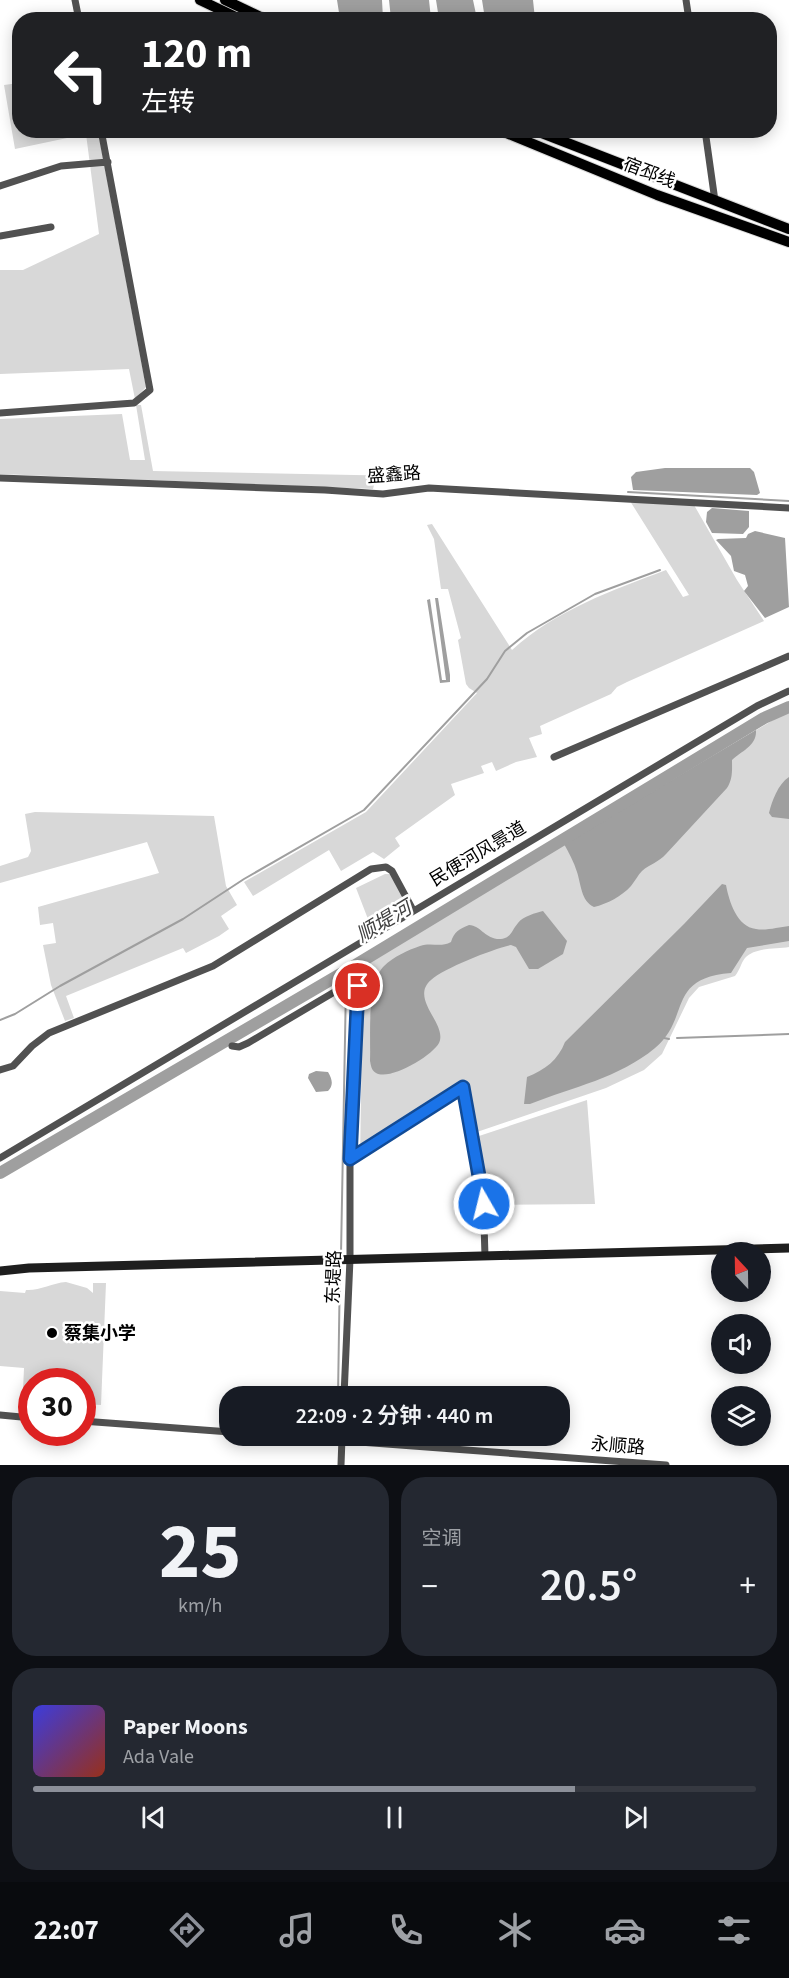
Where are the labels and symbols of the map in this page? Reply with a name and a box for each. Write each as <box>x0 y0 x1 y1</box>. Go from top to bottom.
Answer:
street label: 宿邳线 <box>619 152 679 194</box>
street label: 盛鑫路 <box>366 461 422 489</box>
street label: 民便河风景道 <box>425 815 531 893</box>
water label: 顺堤河 <box>351 892 420 949</box>
pin <box>332 960 383 1011</box>
position arrow <box>452 1172 516 1236</box>
north arrow <box>711 1242 771 1302</box>
street label: 东堤路 <box>321 1250 347 1304</box>
place label: 蔡集小学 <box>64 1321 136 1346</box>
marker: 蔡集小学 <box>45 1326 59 1340</box>
speed limit sign: 30 <box>18 1368 96 1446</box>
street label: 永顺路 <box>590 1431 646 1461</box>

